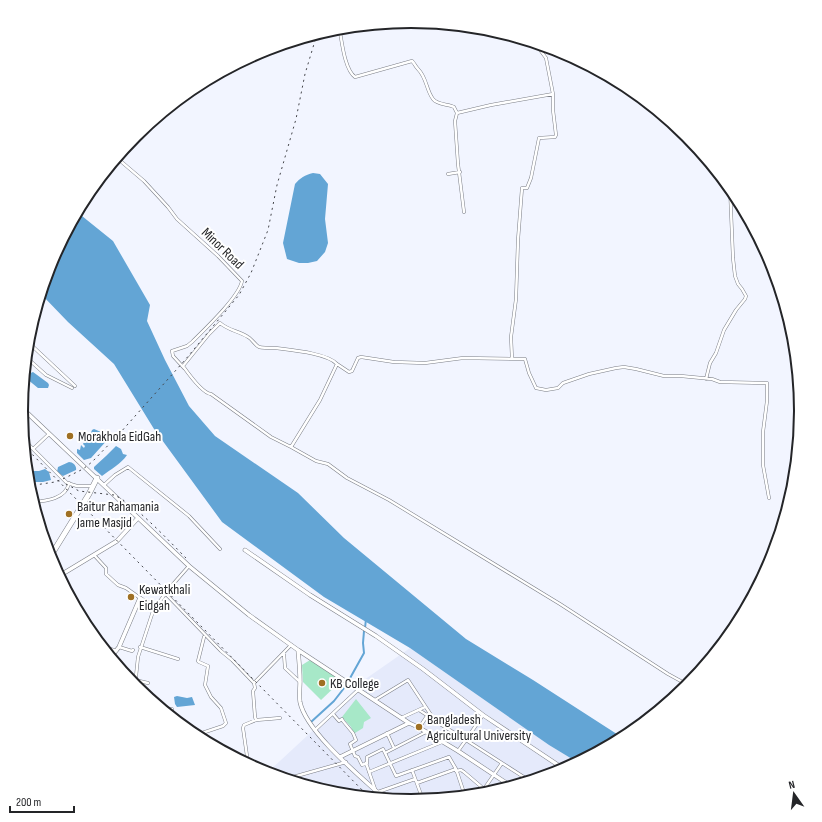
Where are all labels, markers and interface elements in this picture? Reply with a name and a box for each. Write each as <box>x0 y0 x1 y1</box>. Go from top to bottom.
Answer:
street label: Minor Road <box>198 224 247 273</box>
place label: Morakhola EidGah <box>78 428 161 445</box>
marker: Morakhola EidGah <box>65 431 75 441</box>
place label: Baitur Rahamania Jame Masjid <box>76 498 159 531</box>
marker: Baitur Rahamania Jame Masjid <box>64 509 74 519</box>
place label: Kewatkhali Eidgah <box>139 581 190 614</box>
marker: Kewatkhali Eidgah <box>126 592 136 602</box>
place label: KB College <box>330 675 379 692</box>
marker: KB College <box>317 678 327 688</box>
place label: Bangladesh Agricultural University <box>426 711 532 744</box>
marker: Bangladesh Agricultural University <box>414 722 424 732</box>
north arrow <box>774 774 814 814</box>
text: N <box>787 778 796 792</box>
scale bar <box>10 788 74 814</box>
text: 200 m <box>16 795 42 810</box>

